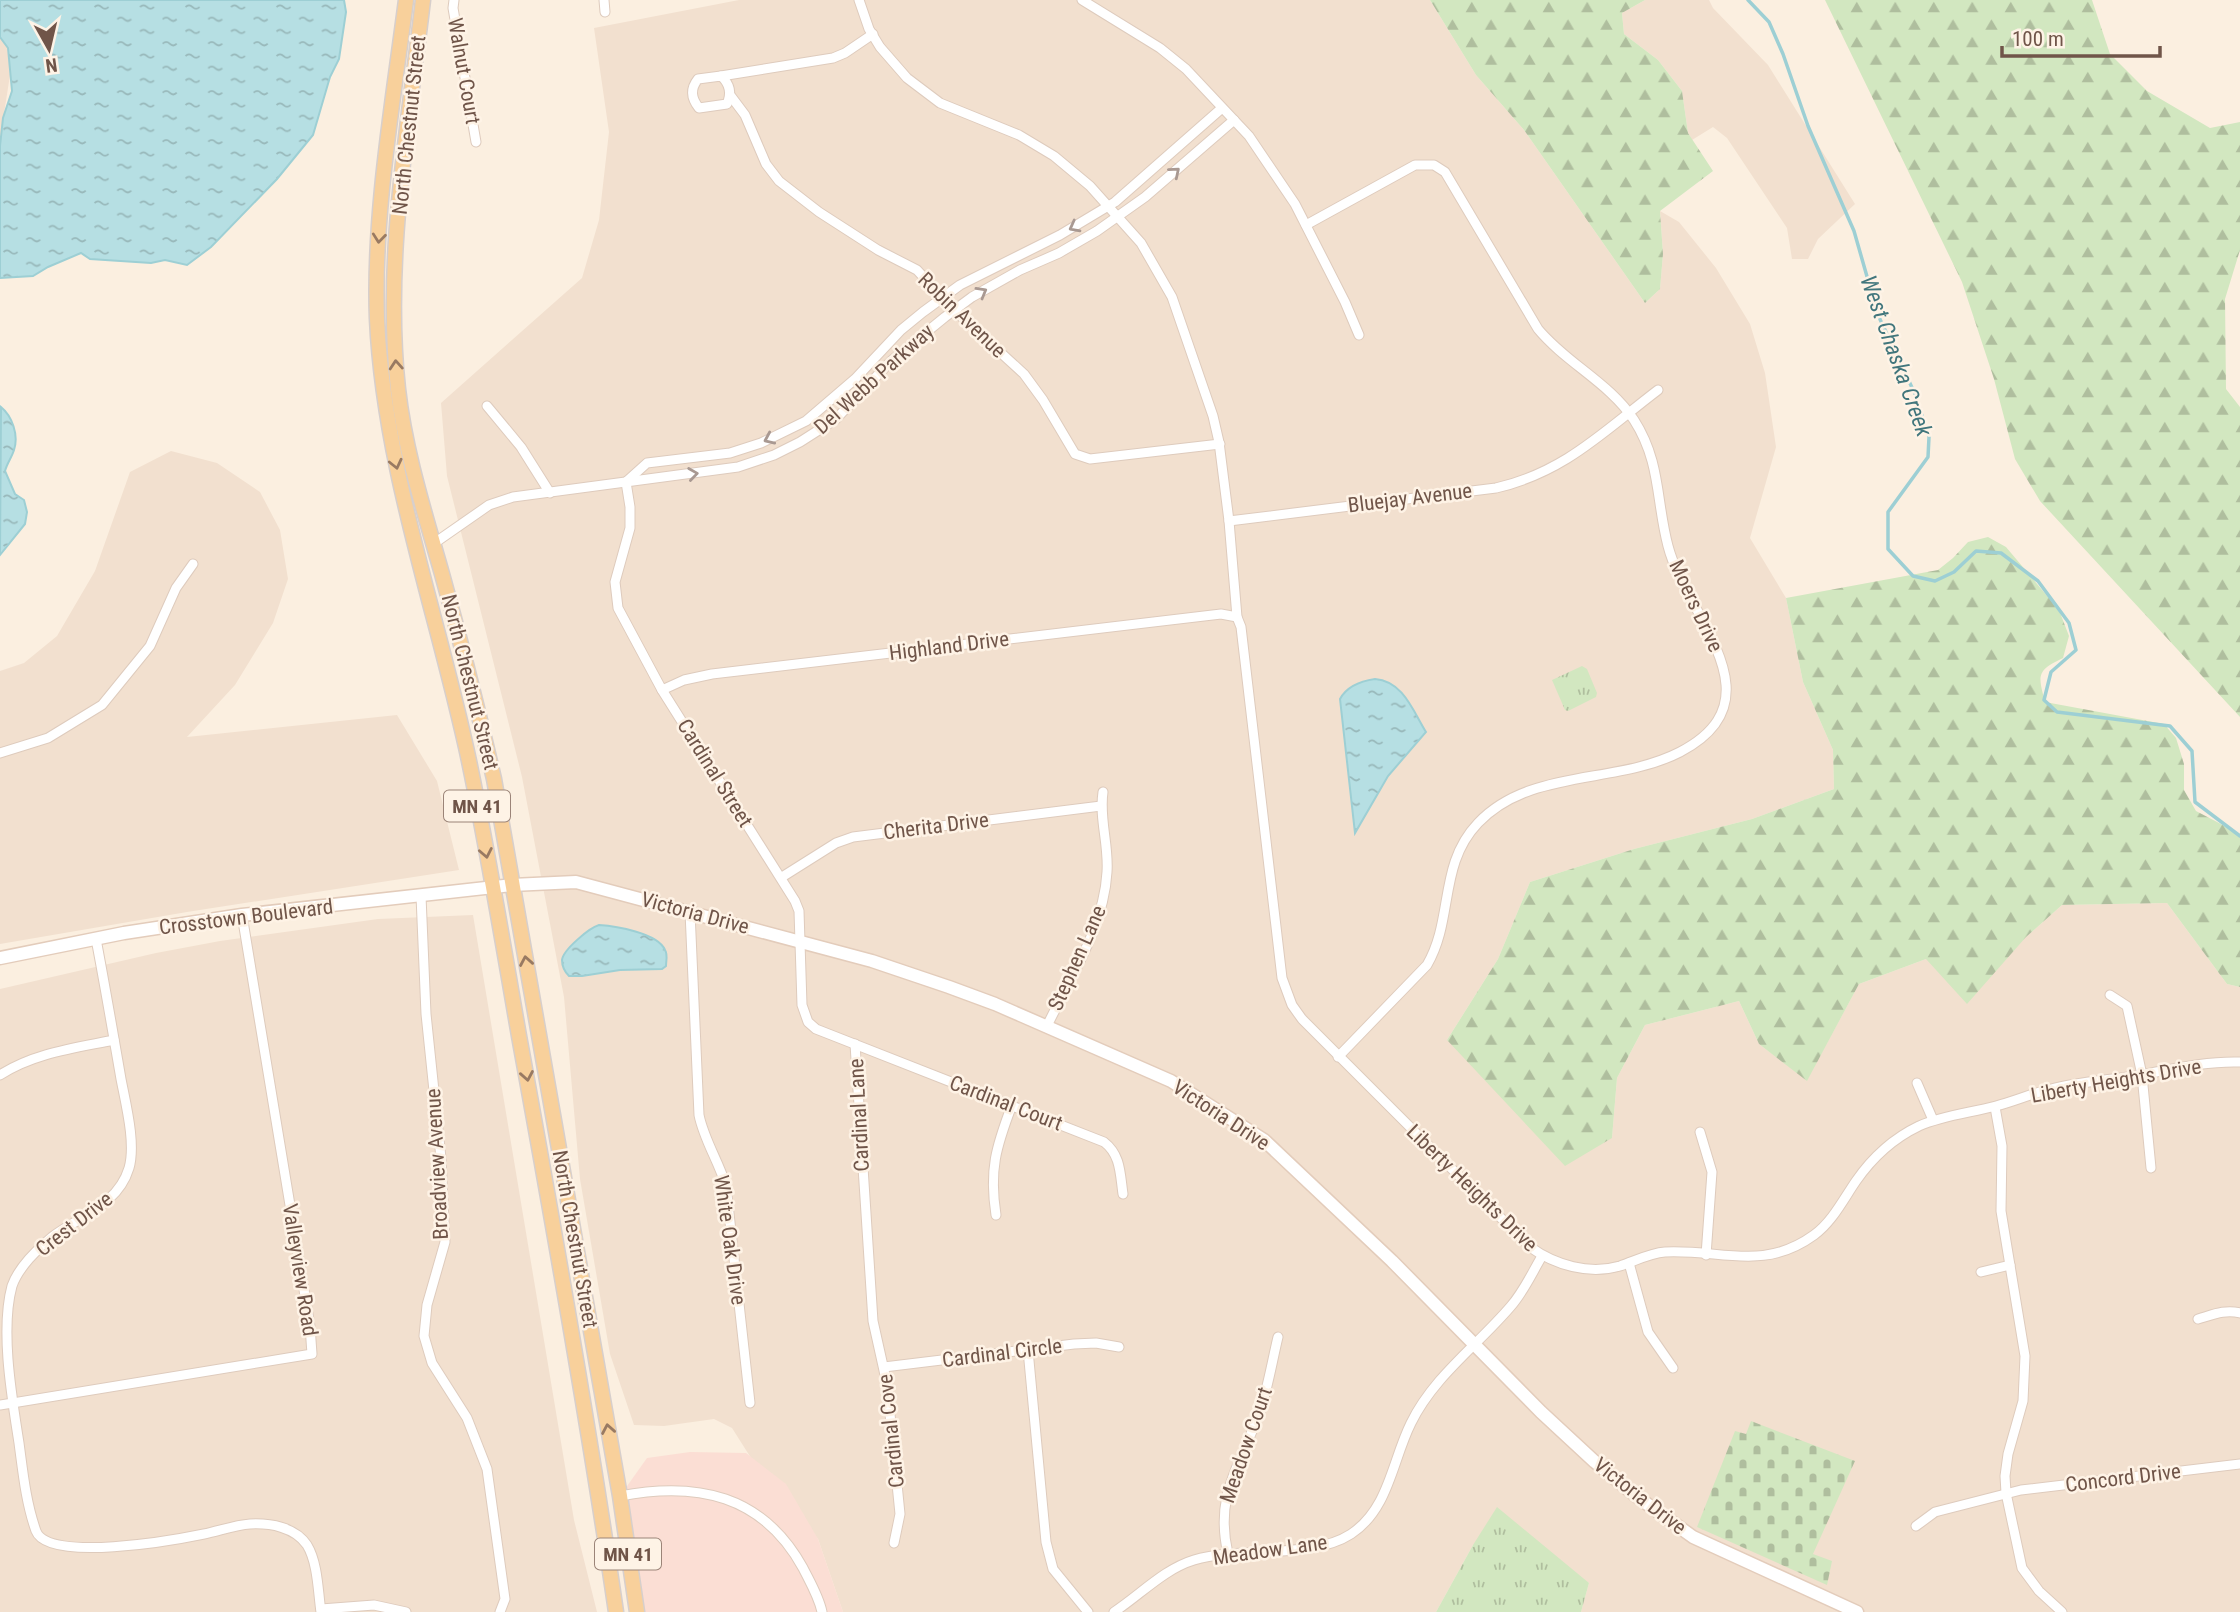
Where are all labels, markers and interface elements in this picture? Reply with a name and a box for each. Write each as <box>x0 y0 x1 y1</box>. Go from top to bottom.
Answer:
north arrow <box>14 14 84 84</box>
scale bar <box>2002 14 2160 58</box>
street label: Walnut Court <box>443 16 485 126</box>
text: 100 m <box>2012 27 2064 51</box>
street label: North Chestnut Street <box>388 34 430 216</box>
text: N <box>44 53 59 78</box>
one-way arrow <box>1166 168 1179 180</box>
one-way arrow <box>1068 219 1081 232</box>
one-way arrow <box>372 233 387 244</box>
street label: Robin Avenue <box>913 267 1011 363</box>
water label: West Chaska Creek <box>1854 272 1938 441</box>
one-way arrow <box>975 287 988 300</box>
street label: Del Webb Parkway <box>809 319 939 439</box>
one-way arrow <box>389 359 404 370</box>
one-way arrow <box>764 431 777 445</box>
one-way arrow <box>388 458 402 470</box>
one-way arrow <box>688 467 699 482</box>
street label: Bluejay Avenue <box>1347 478 1474 518</box>
street label: Moers Drive <box>1664 556 1728 656</box>
street label: North Chestnut Street <box>437 592 503 772</box>
street label: Highland Drive <box>888 627 1010 665</box>
street label: Cardinal Street <box>672 715 758 831</box>
road number: MN 41 <box>444 790 510 821</box>
street label: Cherita Drive <box>882 808 990 844</box>
one-way arrow <box>478 846 493 858</box>
street label: Victoria Drive <box>638 887 752 939</box>
street label: Crosstown Boulevard <box>158 894 334 940</box>
street label: Stephen Lane <box>1043 902 1111 1014</box>
one-way arrow <box>519 955 534 967</box>
street label: Liberty Heights Drive <box>2029 1054 2203 1108</box>
street label: Cardinal Lane <box>844 1058 874 1172</box>
one-way arrow <box>519 1070 534 1082</box>
street label: Cardinal Court <box>946 1070 1066 1136</box>
street label: Victoria Drive <box>1168 1075 1274 1155</box>
street label: Broadview Avenue <box>421 1088 453 1240</box>
street label: Liberty Heights Drive <box>1402 1119 1542 1257</box>
street label: North Chestnut Street <box>548 1148 602 1330</box>
street label: White Oak Drive <box>709 1174 751 1307</box>
street label: Crest Drive <box>31 1187 117 1261</box>
street label: Valleyview Road <box>278 1202 322 1338</box>
street label: Cardinal Circle <box>941 1334 1063 1372</box>
street label: Cardinal Cove <box>873 1373 909 1489</box>
street label: Meadow Court <box>1215 1384 1277 1506</box>
one-way arrow <box>601 1423 616 1435</box>
street label: Victoria Drive <box>1589 1452 1691 1540</box>
street label: Concord Drive <box>2064 1459 2182 1497</box>
street label: Meadow Lane <box>1211 1530 1329 1570</box>
road number: MN 41 <box>595 1538 661 1570</box>

